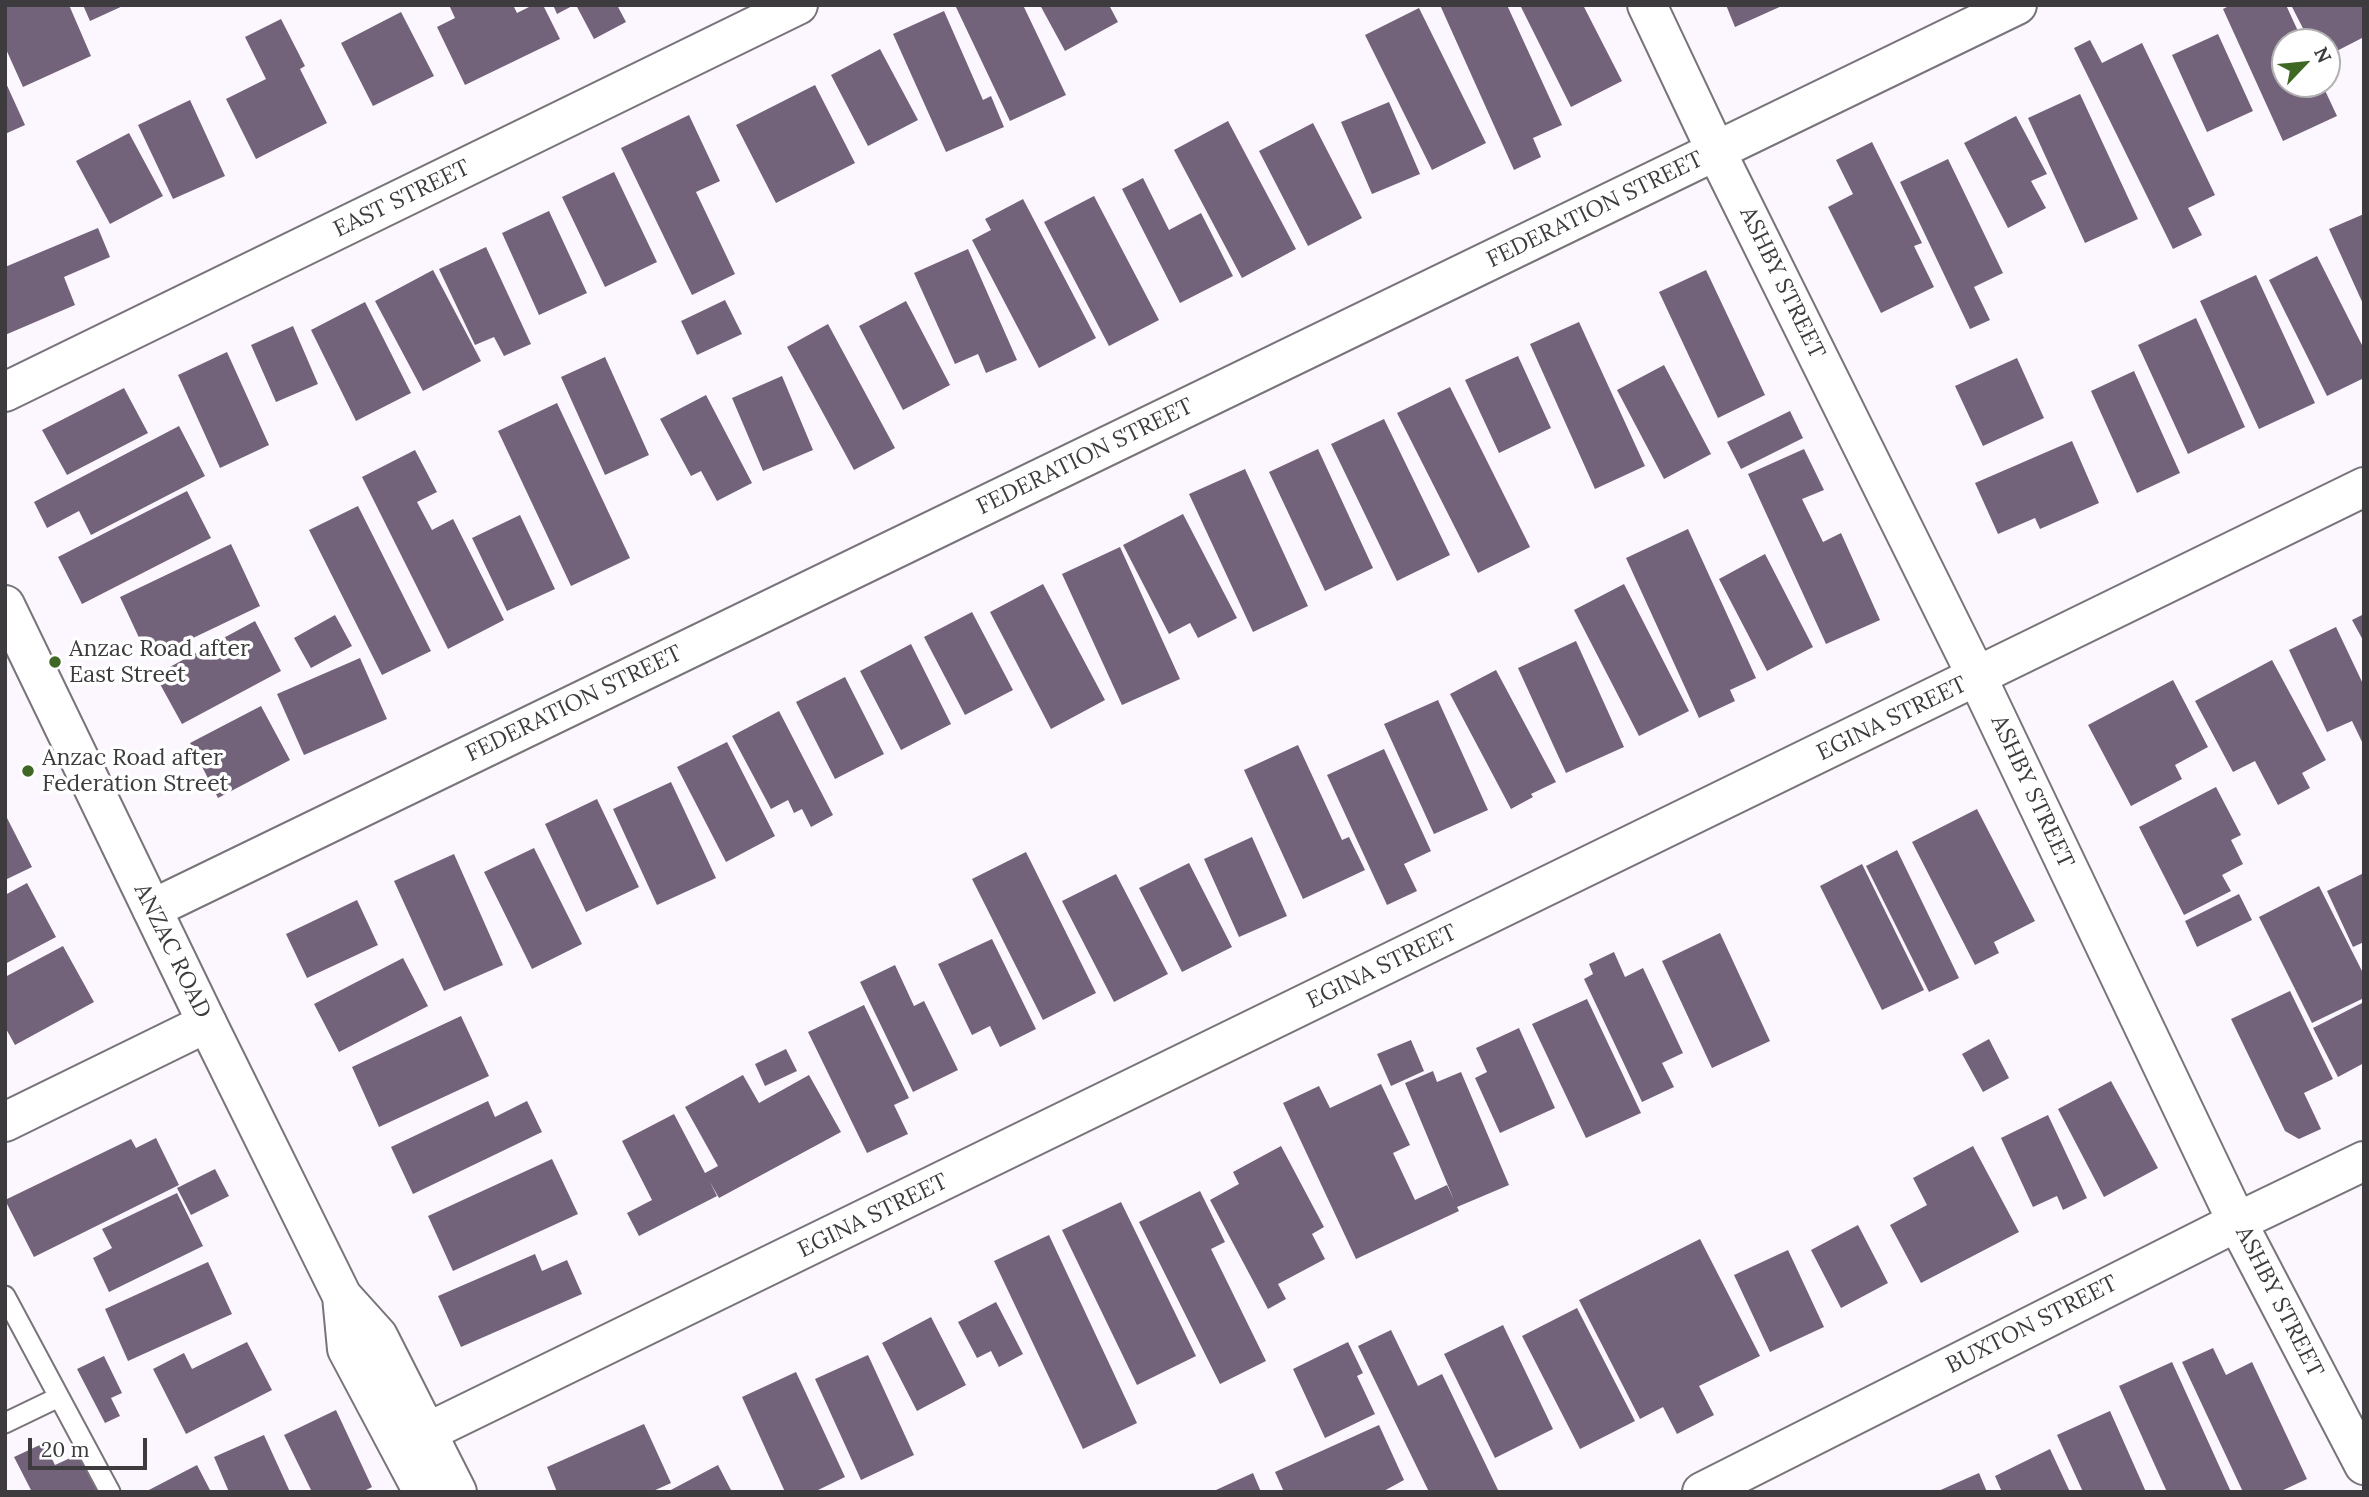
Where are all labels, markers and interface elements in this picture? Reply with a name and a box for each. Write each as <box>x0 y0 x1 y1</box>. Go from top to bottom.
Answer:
north arrow <box>2271 28 2341 98</box>
text: N <box>2309 43 2337 67</box>
street label: FEDERATION STREET <box>1482 146 1708 274</box>
street label: EAST STREET <box>329 154 475 244</box>
street label: ASHBY STREET <box>1733 203 1831 363</box>
street label: FEDERATION STREET <box>972 393 1198 521</box>
place label: Anzac Road after East Street <box>69 635 250 689</box>
street label: FEDERATION STREET <box>461 640 687 768</box>
marker: Anzac Road after East Street <box>47 654 63 670</box>
street label: EGINA STREET <box>1813 671 1971 767</box>
street label: ASHBY STREET <box>1985 711 2079 873</box>
place label: Anzac Road after Federation Street <box>42 744 228 798</box>
marker: Anzac Road after Federation Street <box>20 763 36 779</box>
street label: ANZAC ROAD <box>128 879 216 1023</box>
street label: EGINA STREET <box>1303 919 1461 1015</box>
street label: EGINA STREET <box>794 1168 952 1264</box>
street label: ASHBY STREET <box>2229 1222 2329 1382</box>
street label: BUXTON STREET <box>1942 1270 2122 1380</box>
scale bar <box>32 1424 150 1468</box>
text: 20 m <box>41 1436 90 1463</box>

